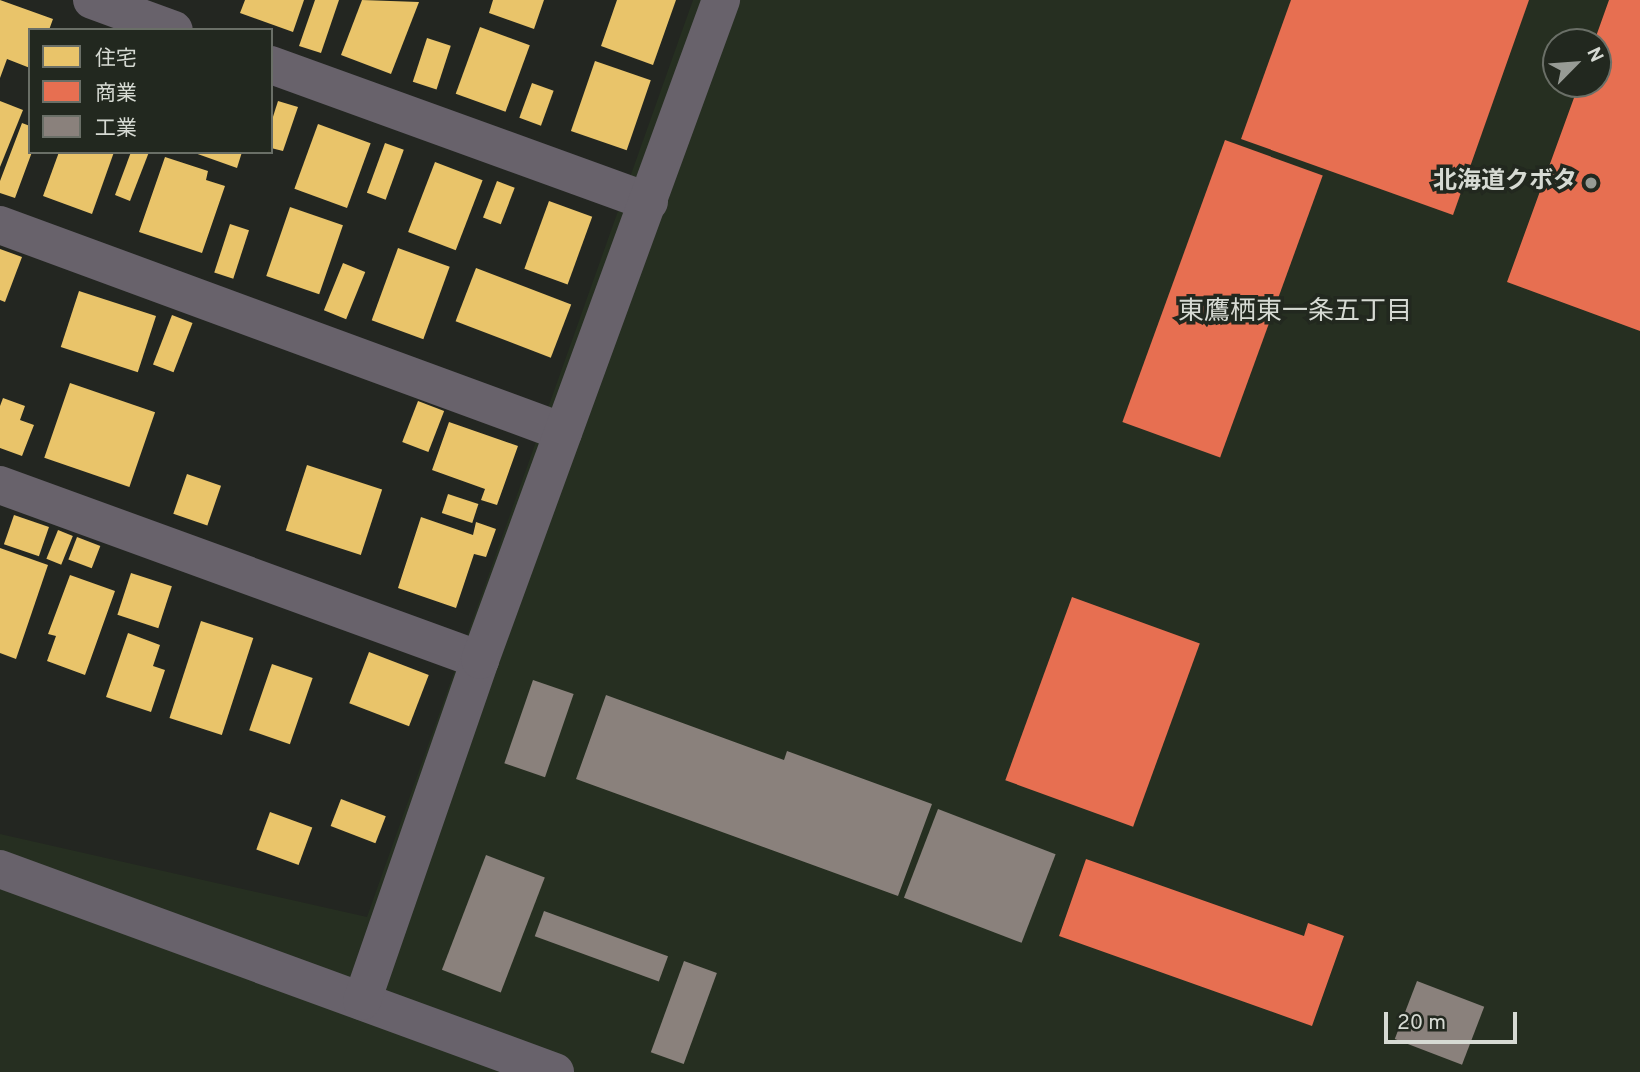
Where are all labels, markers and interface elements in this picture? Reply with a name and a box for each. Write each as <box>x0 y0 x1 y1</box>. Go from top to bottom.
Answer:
legend <box>28 28 273 154</box>
north arrow <box>1542 28 1612 98</box>
text: N <box>1580 44 1608 66</box>
text: 住宅 <box>95 46 137 73</box>
text: 商業 <box>95 81 137 108</box>
text: 工業 <box>95 116 137 143</box>
place label: 北海道クボタ <box>1433 169 1577 197</box>
marker: 北海道クボタ <box>1583 175 1599 191</box>
district label: 東鷹栖東一条五丁目 <box>1178 297 1412 329</box>
scale bar <box>1388 998 1521 1042</box>
text: 20 m <box>1397 1010 1446 1037</box>

